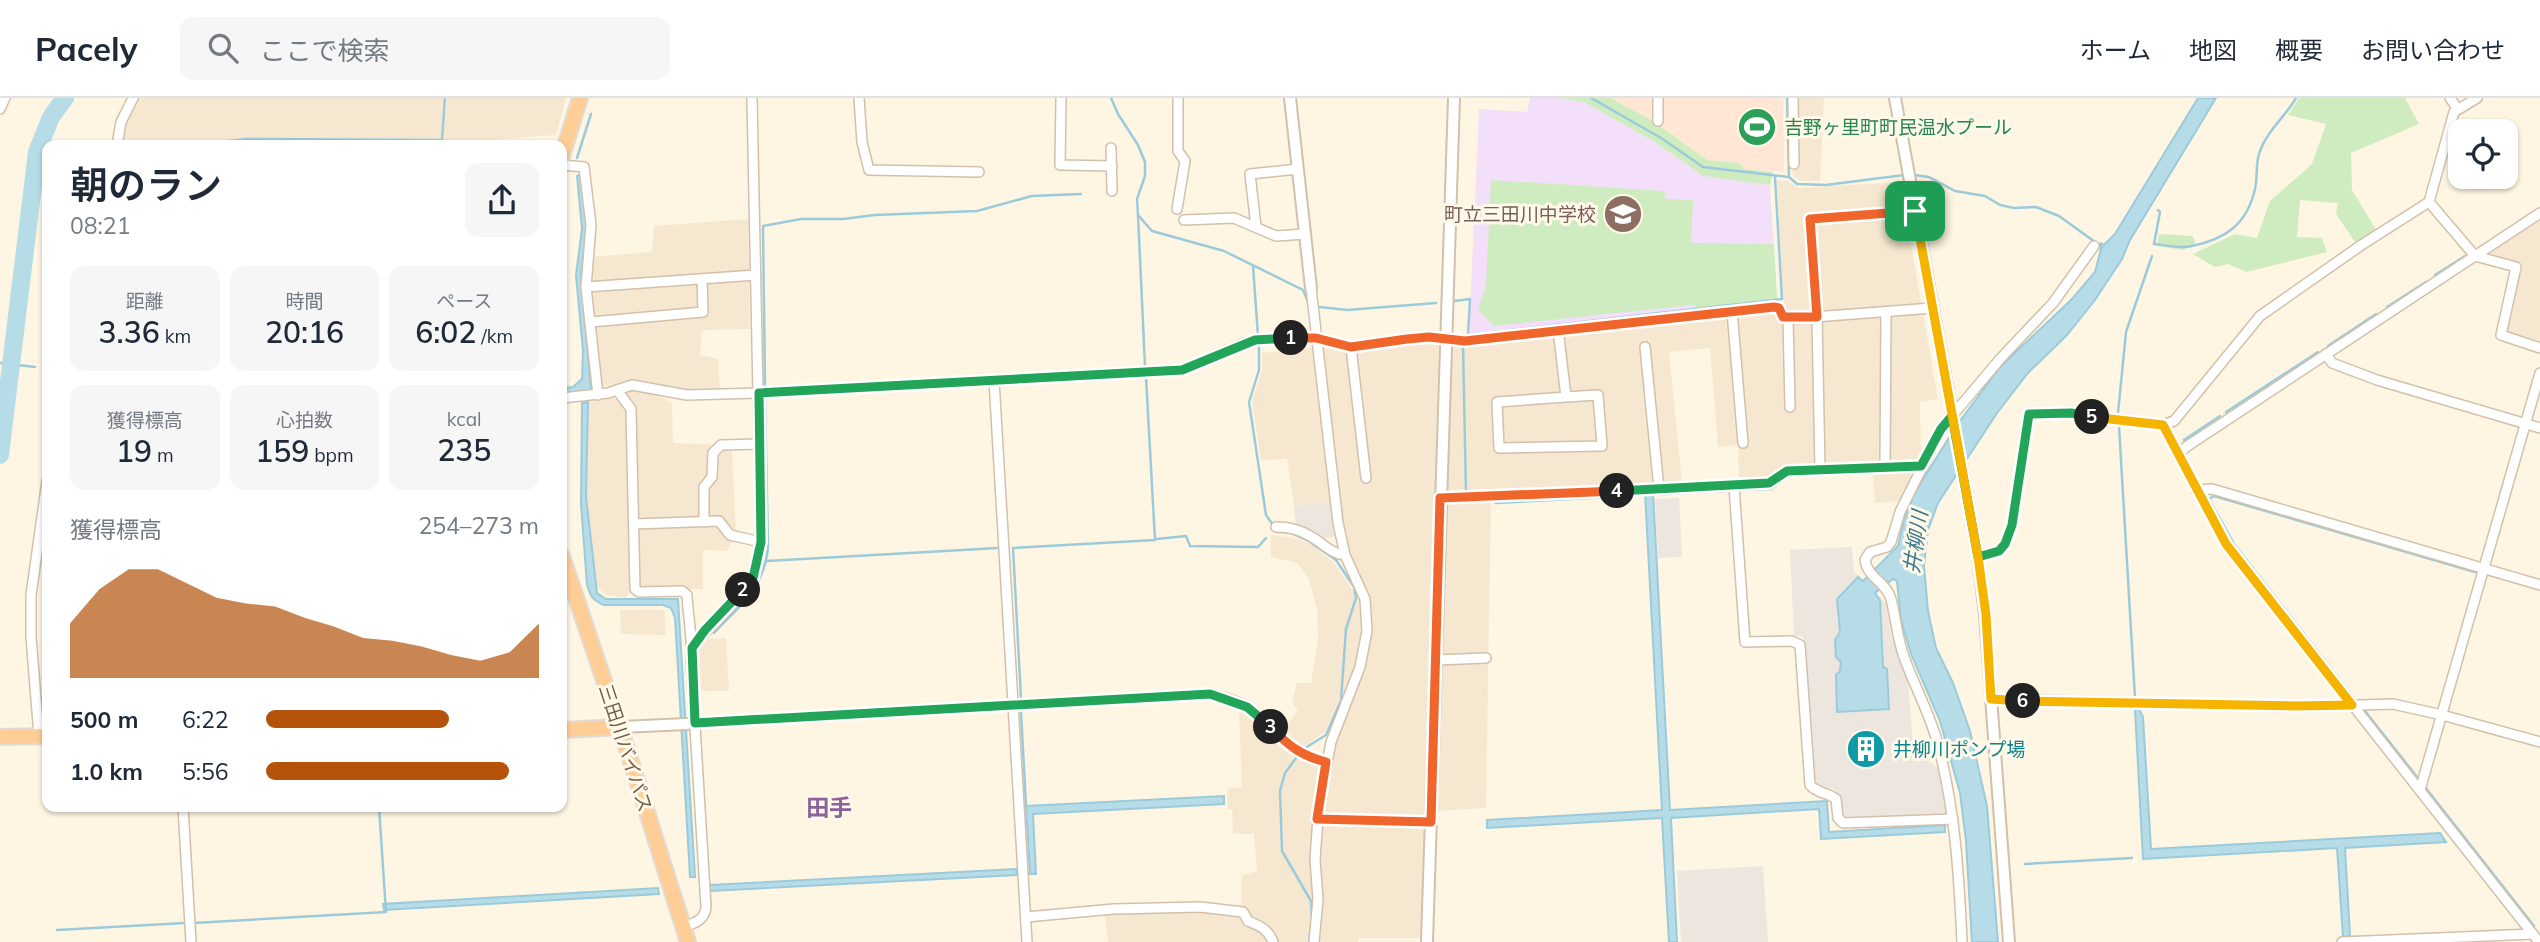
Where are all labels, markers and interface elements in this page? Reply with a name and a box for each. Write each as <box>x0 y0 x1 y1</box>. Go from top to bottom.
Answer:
search box <box>180 17 670 80</box>
text: Pacely <box>35 28 138 69</box>
icon: search <box>204 29 242 67</box>
text: ここで検索 <box>260 34 390 67</box>
text: ホーム <box>2080 35 2151 65</box>
text: 地図 <box>2189 35 2237 65</box>
text: 概要 <box>2275 35 2323 65</box>
text: お問い合わせ <box>2361 35 2505 65</box>
sports icon: 吉野ヶ里町町民温水プール <box>1736 106 1778 148</box>
place label: 吉野ヶ里町町民温水プール <box>1784 115 2012 139</box>
map controls <box>2448 119 2518 189</box>
button: locate <box>2448 119 2518 189</box>
text: 朝のラン <box>70 161 222 209</box>
button: share <box>465 163 539 237</box>
pin <box>1885 181 1945 241</box>
icon: arrive <box>1896 192 1934 230</box>
school or university icon: 町立三田川中学校 <box>1602 193 1644 235</box>
place label: 町立三田川中学校 <box>1444 202 1596 226</box>
text: 08:21 <box>70 211 130 240</box>
text: 距離 <box>126 289 164 313</box>
text: 時間 <box>285 289 324 313</box>
text: ペース <box>436 289 492 313</box>
text: 3.36 <box>99 313 160 351</box>
text: 20:16 <box>265 313 344 351</box>
text: 6:02 <box>415 313 476 351</box>
pin: 1 <box>1274 320 1308 356</box>
text: km <box>160 324 191 348</box>
text: /km <box>476 324 513 348</box>
text: 1 <box>1285 325 1296 349</box>
pin: 5 <box>2074 400 2110 434</box>
text: 5 <box>2086 404 2097 428</box>
text: kcal <box>447 407 482 431</box>
text: 獲得標高 <box>107 408 183 432</box>
text: 心拍数 <box>276 408 333 432</box>
text: 235 <box>437 431 491 469</box>
text: 19 <box>116 432 152 470</box>
text: 159 <box>255 432 309 470</box>
text: m <box>152 443 174 467</box>
text: bpm <box>309 443 354 467</box>
pin: 4 <box>1600 474 1634 508</box>
text: 4 <box>1611 478 1622 502</box>
water label: 井柳川 <box>1898 507 1933 575</box>
text: 254–273 m <box>418 511 539 540</box>
text: 獲得標高 <box>70 515 162 544</box>
pin: 2 <box>726 573 760 608</box>
text: 2 <box>737 577 748 601</box>
street label: 三田川バイパス <box>594 681 658 815</box>
pin: 6 <box>2006 684 2040 718</box>
text: 6 <box>2017 688 2028 712</box>
text: 500 m <box>70 705 138 734</box>
text: 6:22 <box>182 705 229 734</box>
pin: 3 <box>1254 710 1288 744</box>
text: 3 <box>1265 714 1276 738</box>
building icon: 井柳川ポンプ場 <box>1845 728 1887 770</box>
place label: 井柳川ポンプ場 <box>1893 737 2025 761</box>
text: 1.0 km <box>70 757 143 786</box>
text: 5:56 <box>182 757 229 786</box>
district label: 田手 <box>806 793 852 822</box>

